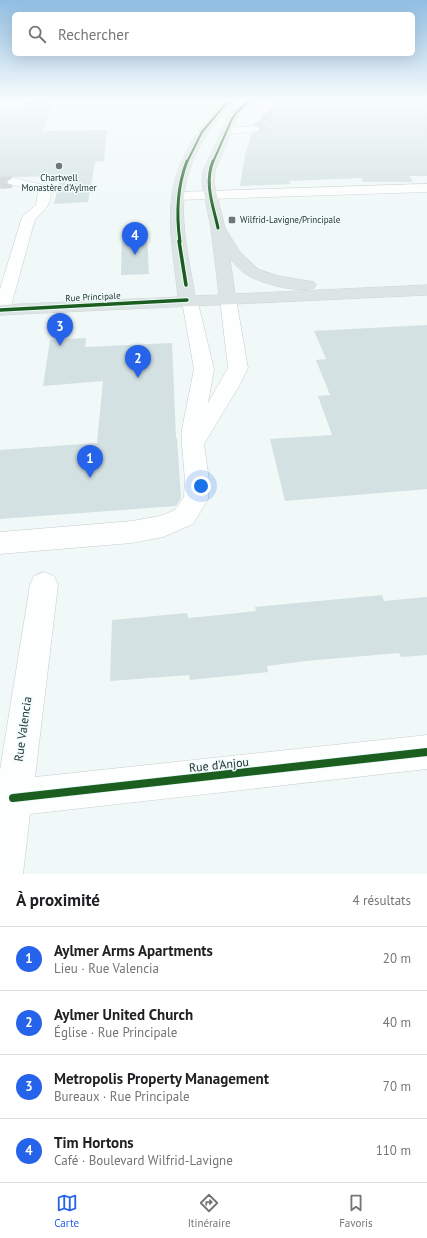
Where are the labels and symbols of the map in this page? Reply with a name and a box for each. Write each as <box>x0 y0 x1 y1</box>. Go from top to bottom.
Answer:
marker: Chartwell Monastère d'Aylmer <box>54 161 64 171</box>
place label: Chartwell Monastère d'Aylmer <box>21 172 97 193</box>
place label: Wilfrid-Lavigne/Principale <box>240 214 341 225</box>
marker: Wilfrid-Lavigne/Principale <box>227 215 237 225</box>
pin: 4 <box>122 222 148 255</box>
street label: Rue Principale <box>65 290 121 303</box>
pin: 3 <box>47 313 73 346</box>
pin: 2 <box>125 345 151 378</box>
pin: 1 <box>77 445 103 478</box>
your location <box>191 476 211 496</box>
street label: Rue Valencia <box>11 695 34 762</box>
street label: Rue d'Anjou <box>188 754 250 775</box>

